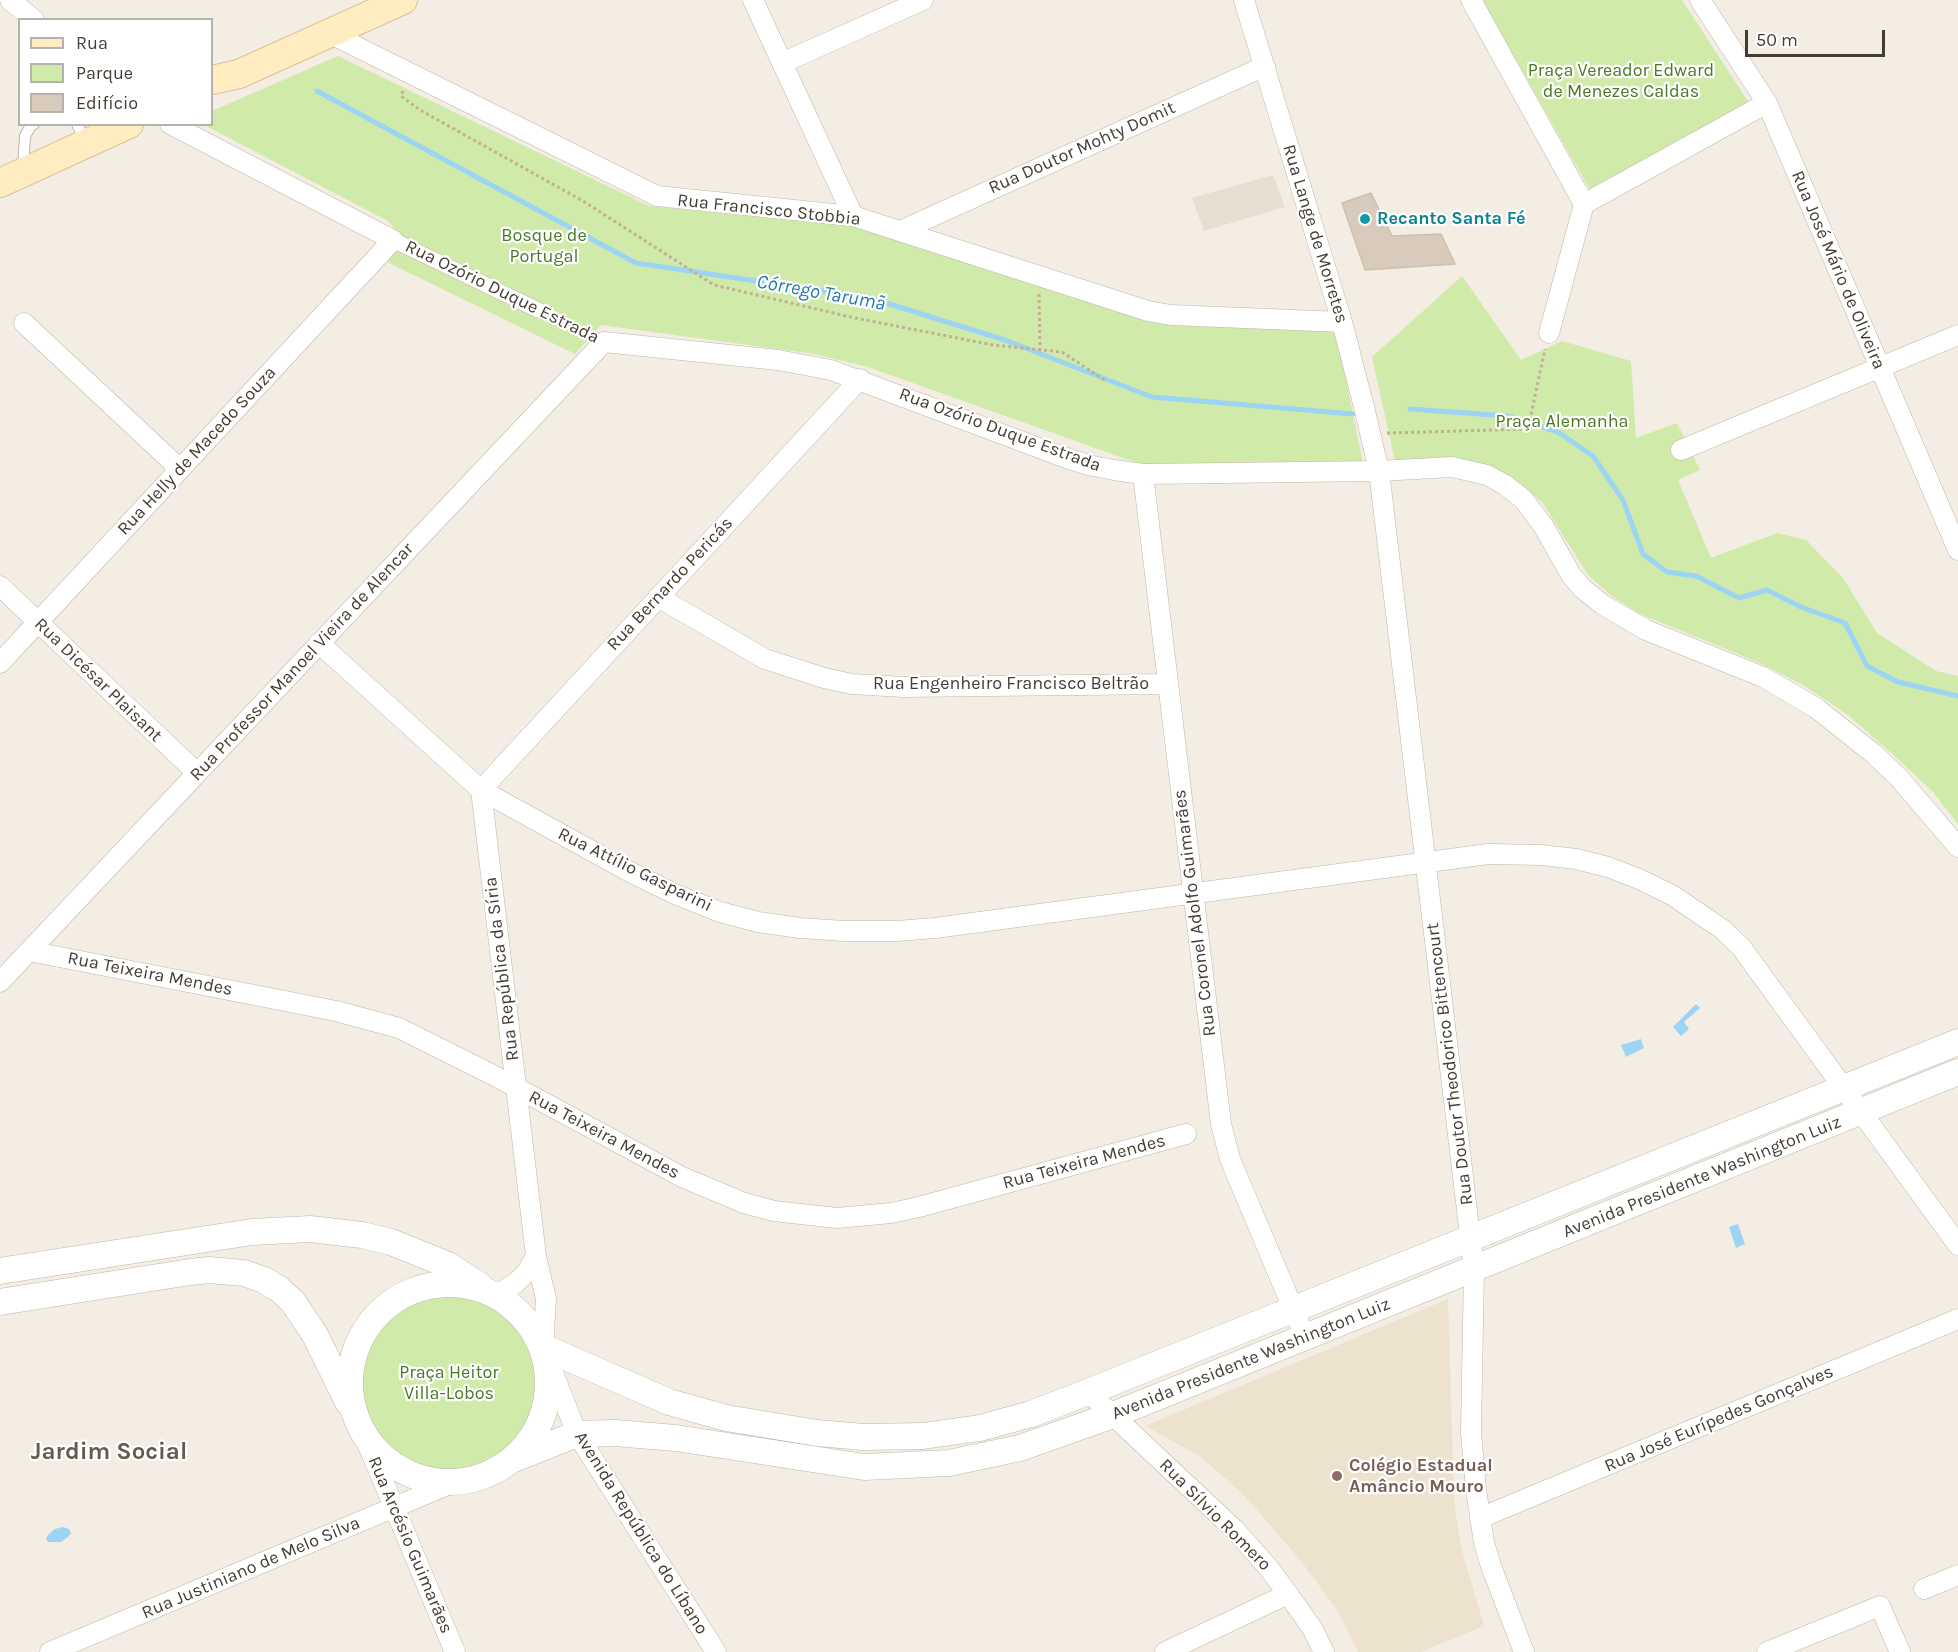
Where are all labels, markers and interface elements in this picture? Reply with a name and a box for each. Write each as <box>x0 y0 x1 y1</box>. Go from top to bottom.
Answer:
legend <box>18 18 213 126</box>
scale bar <box>1748 18 1888 56</box>
text: 50 m <box>1756 29 1798 51</box>
text: Rua <box>76 32 108 54</box>
park label: Praça Vereador Edward de Menezes Caldas <box>1528 60 1714 103</box>
text: Parque <box>76 62 133 84</box>
text: Edifício <box>76 92 138 114</box>
street label: Rua Doutor Mohty Domit <box>985 97 1179 199</box>
street label: Rua Lange de Morretes <box>1277 142 1353 326</box>
street label: Rua José Mário de Oliveira <box>1786 167 1890 373</box>
street label: Rua Francisco Stobbia <box>676 190 862 230</box>
place label: Recanto Santa Fé <box>1377 208 1525 230</box>
marker: Recanto Santa Fé <box>1358 212 1372 226</box>
park label: Bosque de Portugal <box>501 225 587 268</box>
street label: Rua Ozório Duque Estrada <box>401 236 603 348</box>
water label: Córrego Tarumã <box>755 270 887 316</box>
street label: Rua Helly de Macedo Souza <box>113 362 281 540</box>
street label: Rua Ozório Duque Estrada <box>896 383 1104 477</box>
park label: Praça Alemanha <box>1496 411 1628 433</box>
street label: Rua Bernardo Pericás <box>602 513 738 655</box>
street label: Rua Professor Manoel Vieira de Alencar <box>186 538 418 786</box>
street label: Rua Dicésar Plaisant <box>30 613 166 747</box>
street label: Rua Engenheiro Francisco Beltrão <box>873 673 1149 695</box>
street label: Rua Coronel Adolfo Guimarães <box>1169 788 1221 1038</box>
street label: Rua Attílio Gasparini <box>554 823 716 917</box>
street label: Rua República da Síria <box>480 876 524 1062</box>
street label: Rua Doutor Theodorico Bittencourt <box>1422 922 1478 1206</box>
street label: Rua Teixeira Mendes <box>66 947 234 1001</box>
street label: Rua Teixeira Mendes <box>525 1086 683 1184</box>
street label: Avenida Presidente Washington Luiz <box>1560 1111 1844 1243</box>
street label: Rua Teixeira Mendes <box>1000 1130 1168 1194</box>
street label: Avenida Presidente Washington Luiz <box>1109 1293 1393 1425</box>
street label: Rua José Eurípedes Gonçalves <box>1601 1361 1837 1477</box>
park label: Praça Heitor Villa-Lobos <box>399 1362 499 1404</box>
street label: Avenida República do Líbano <box>569 1427 713 1639</box>
district label: Jardim Social <box>31 1438 187 1466</box>
street label: Rua Arcésio Guimarães <box>363 1453 457 1637</box>
street label: Rua Sílvio Romero <box>1155 1455 1275 1575</box>
place label: Colégio Estadual Amâncio Mouro <box>1349 1455 1493 1498</box>
marker: Colégio Estadual Amâncio Mouro <box>1330 1469 1344 1483</box>
street label: Rua Justiniano de Melo Silva <box>139 1512 363 1624</box>

